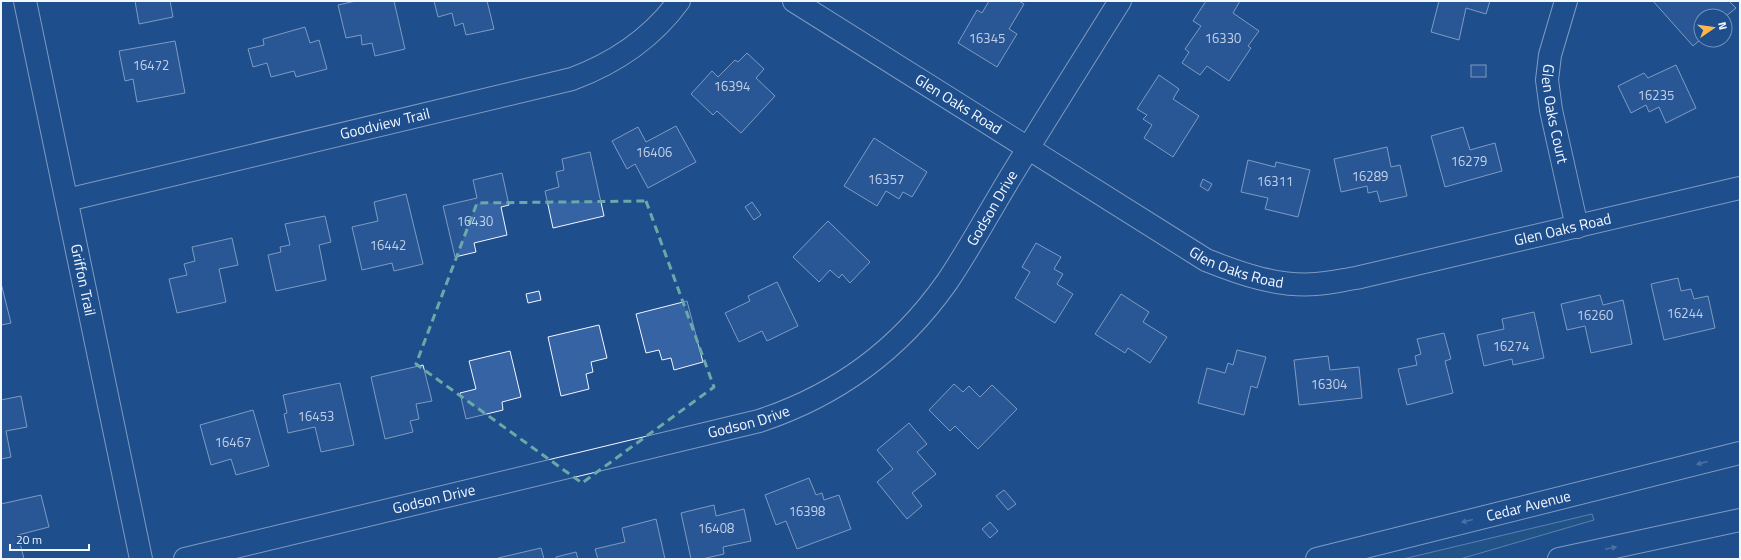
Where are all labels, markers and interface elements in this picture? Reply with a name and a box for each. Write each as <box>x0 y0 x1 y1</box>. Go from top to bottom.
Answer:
north arrow <box>1693 8 1733 48</box>
text: N <box>1714 20 1731 31</box>
house number: 16345 <box>969 28 1005 48</box>
house number: 16330 <box>1205 28 1241 48</box>
house number: 16472 <box>133 55 169 75</box>
street label: Glen Oaks Court <box>1536 63 1575 167</box>
street label: Glen Oaks Road <box>910 68 1007 140</box>
house number: 16394 <box>714 76 750 96</box>
house number: 16235 <box>1638 85 1674 105</box>
street label: Goodview Trail <box>338 101 432 145</box>
house number: 16406 <box>636 142 672 162</box>
house number: 16279 <box>1451 151 1487 171</box>
street label: Godson Drive <box>960 166 1023 250</box>
house number: 16289 <box>1352 166 1388 186</box>
house number: 16357 <box>868 169 904 189</box>
house number: 16311 <box>1257 171 1293 191</box>
street label: Glen Oaks Road <box>1512 207 1613 252</box>
house number: 16430 <box>457 211 493 231</box>
house number: 16442 <box>370 235 406 255</box>
street label: Glen Oaks Road <box>1185 240 1285 294</box>
street label: Griffon Trail <box>65 242 102 318</box>
house number: 16244 <box>1667 303 1703 323</box>
house number: 16260 <box>1577 305 1613 325</box>
house number: 16274 <box>1493 336 1529 356</box>
house number: 16304 <box>1311 374 1347 394</box>
street label: Godson Drive <box>705 399 793 444</box>
house number: 16453 <box>298 406 334 426</box>
house number: 16467 <box>215 432 251 452</box>
one-way arrow <box>1696 460 1708 466</box>
street label: Godson Drive <box>390 478 477 520</box>
street label: Cedar Avenue <box>1484 484 1573 527</box>
house number: 16398 <box>789 501 825 521</box>
house number: 16408 <box>698 518 734 538</box>
one-way arrow <box>1461 519 1474 525</box>
scale bar <box>10 526 89 552</box>
text: 20 m <box>16 530 42 549</box>
one-way arrow <box>1605 544 1617 550</box>

